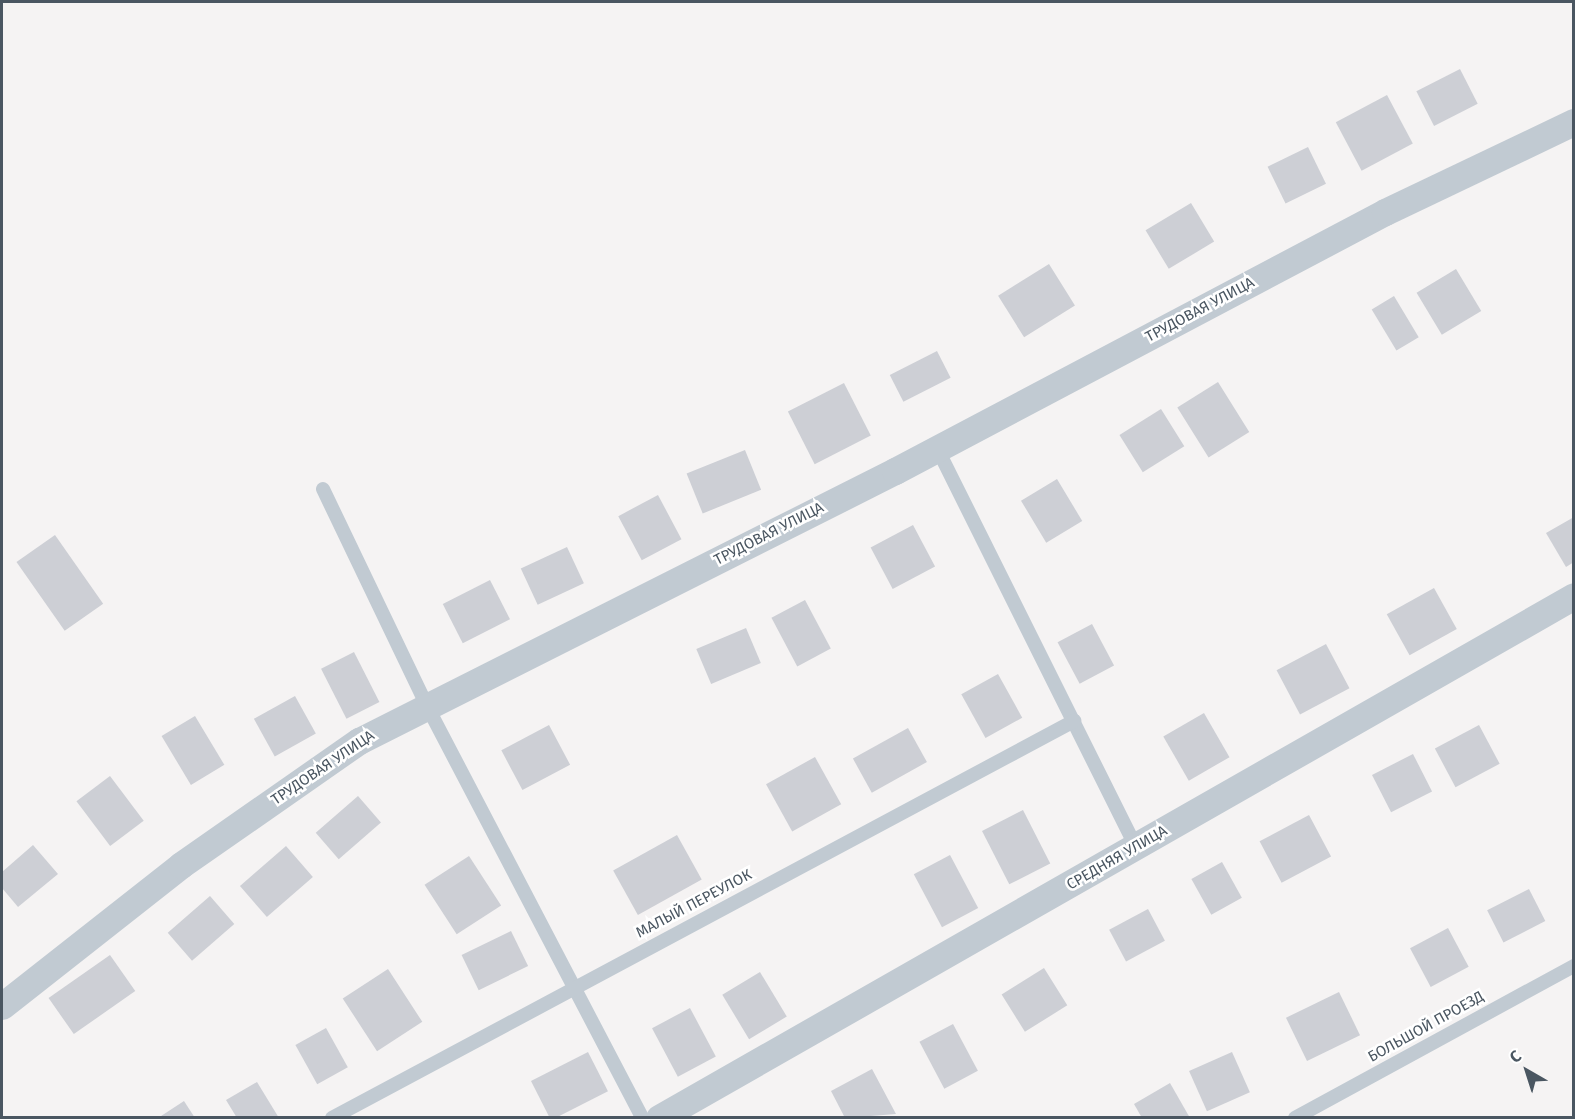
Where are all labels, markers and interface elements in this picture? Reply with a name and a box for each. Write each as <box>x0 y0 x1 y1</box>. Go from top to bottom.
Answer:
street label: ТРУДОВАЯ УЛИЦА <box>1143 274 1257 346</box>
street label: ТРУДОВАЯ УЛИЦА <box>711 499 827 569</box>
street label: ТРУДОВАЯ УЛИЦА <box>268 727 378 809</box>
street label: СРЕДНЯЯ УЛИЦА <box>1063 822 1171 894</box>
street label: МАЛЫЙ ПЕРЕУЛОК <box>633 866 755 942</box>
street label: БОЛЬШОЙ ПРОЕЗД <box>1365 988 1487 1066</box>
north arrow <box>1497 1041 1557 1101</box>
text: С <box>1506 1046 1525 1067</box>

